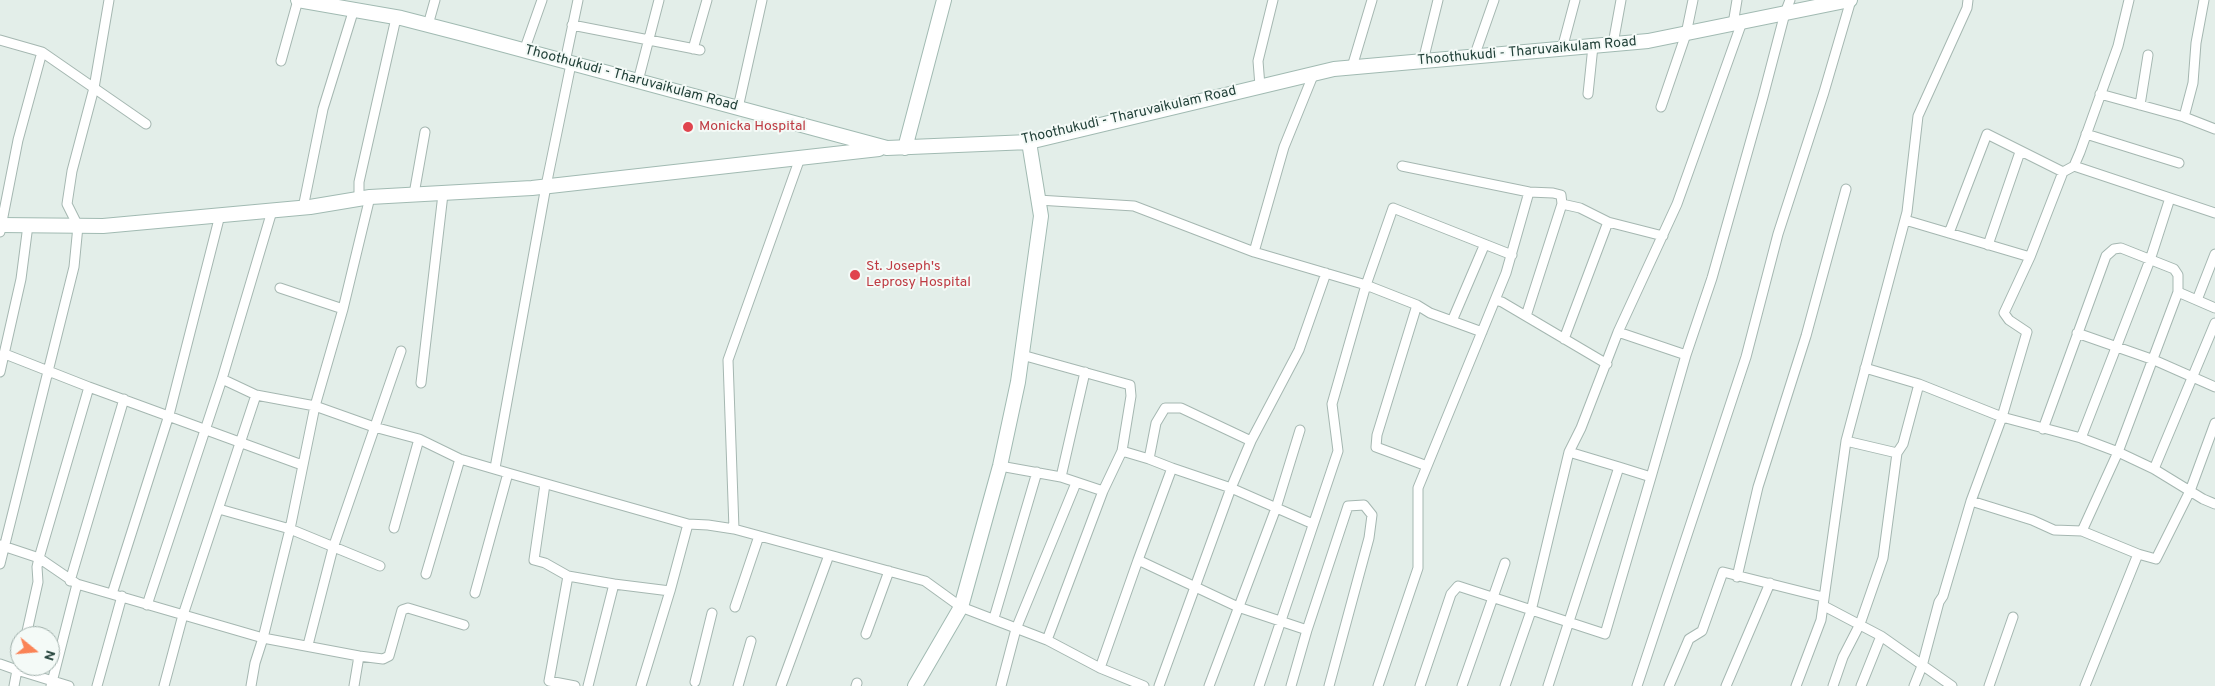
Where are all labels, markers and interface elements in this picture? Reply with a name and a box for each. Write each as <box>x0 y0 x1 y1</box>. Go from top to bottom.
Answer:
street label: Thoothukudi - Tharuvaikulam Road <box>1417 34 1637 70</box>
street label: Thoothukudi - Tharuvaikulam Road <box>523 42 739 116</box>
street label: Thoothukudi - Tharuvaikulam Road <box>1020 83 1238 149</box>
place label: Monicka Hospital <box>699 119 806 135</box>
marker: Monicka Hospital <box>681 120 695 134</box>
place label: St. Joseph's Leprosy Hospital <box>866 259 971 292</box>
marker: St. Joseph's Leprosy Hospital <box>848 268 862 282</box>
north arrow <box>10 626 60 676</box>
text: N <box>39 648 58 663</box>

